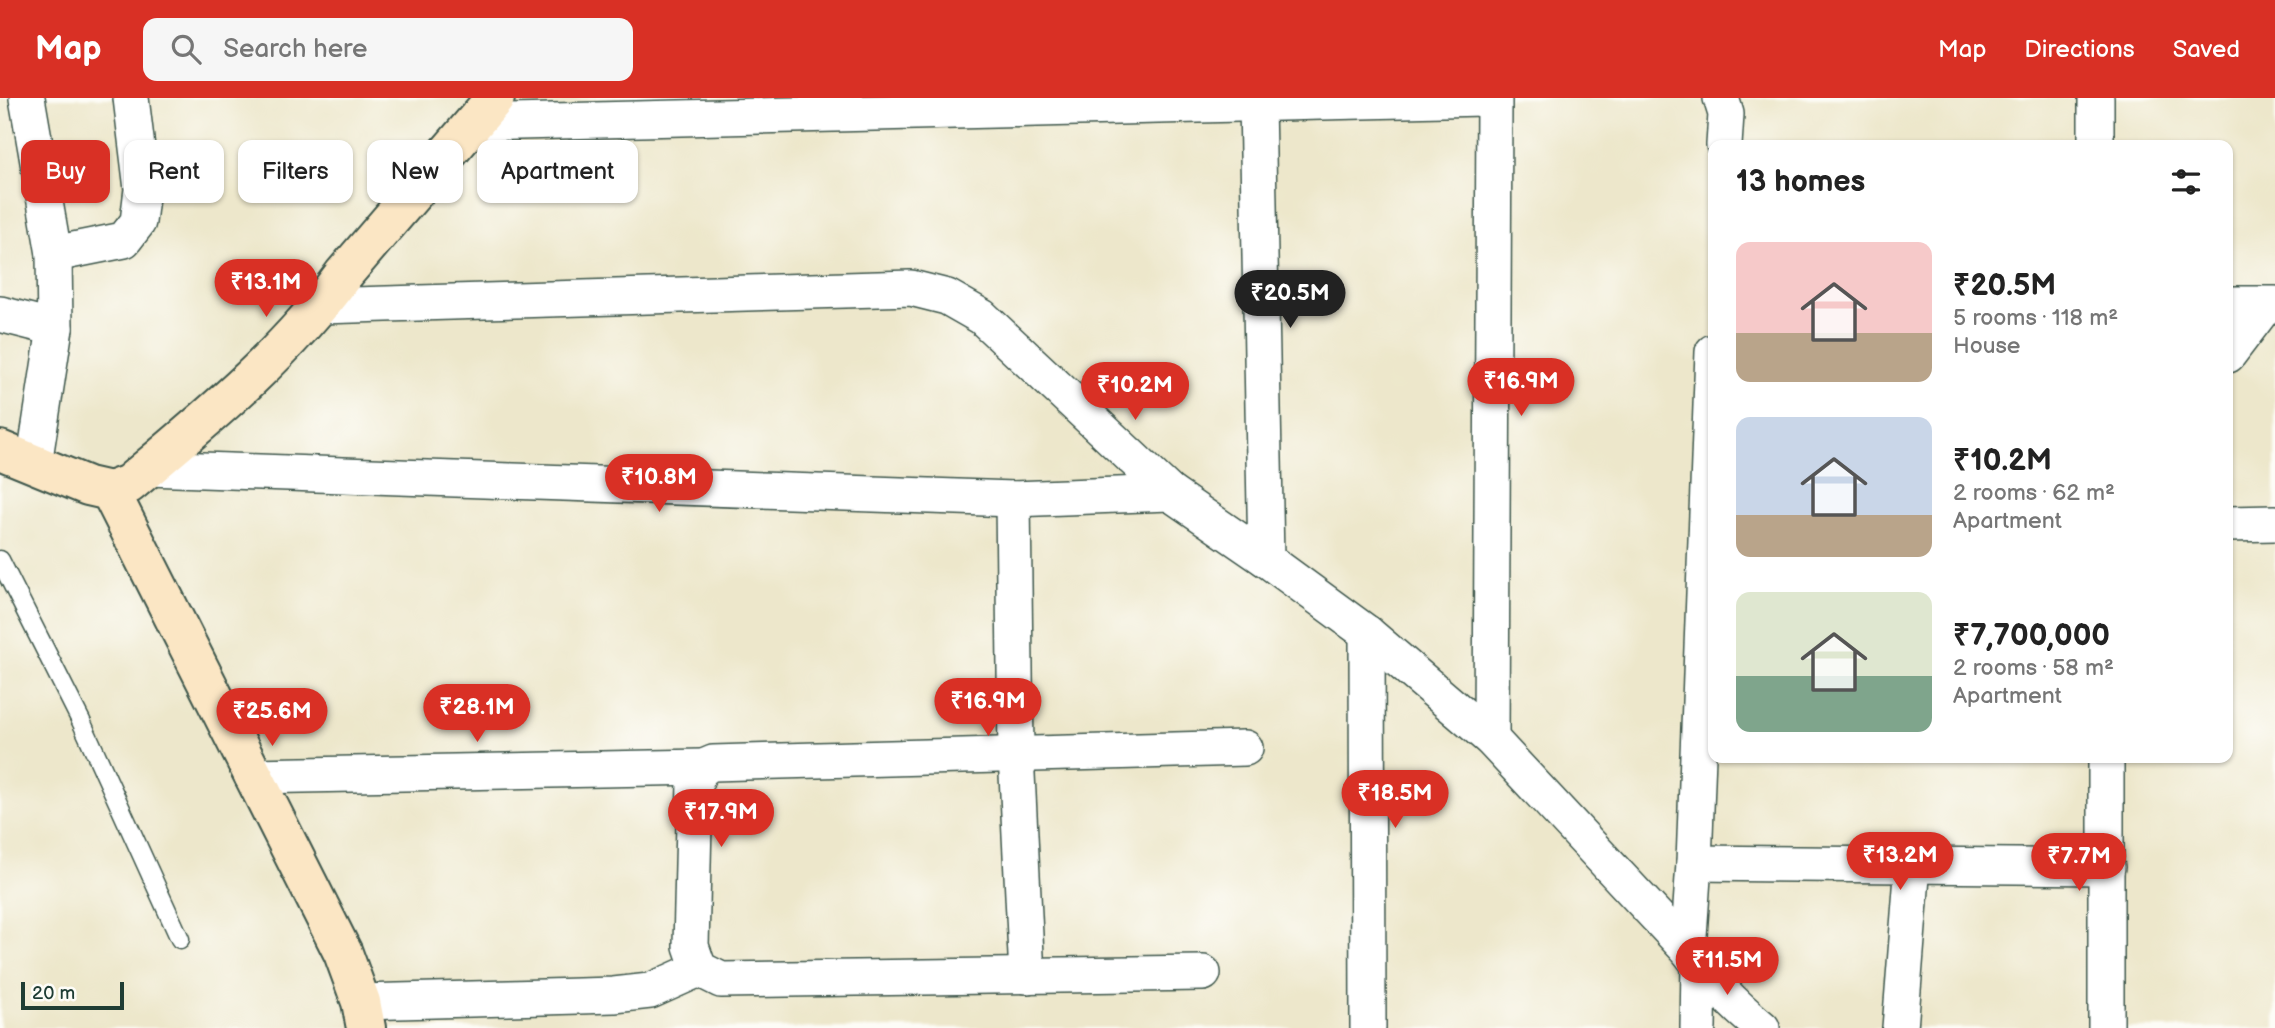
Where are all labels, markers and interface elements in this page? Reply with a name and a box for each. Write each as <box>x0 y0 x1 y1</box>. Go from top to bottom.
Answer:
search box <box>143 18 633 81</box>
text: Map <box>35 29 101 69</box>
icon: search <box>167 30 205 68</box>
text: Search here <box>223 34 367 65</box>
text: Map <box>1938 35 1986 64</box>
text: Directions <box>2024 35 2135 64</box>
text: Saved <box>2173 35 2240 64</box>
chip: Buy <box>21 140 110 203</box>
chip: Rent <box>124 140 224 203</box>
chip: Filters <box>238 140 353 203</box>
chip: New <box>367 140 463 203</box>
chip: Apartment <box>477 140 638 203</box>
icon: filters <box>2167 163 2205 201</box>
text: 13 homes <box>1736 164 1865 200</box>
pin: ₹13.1M <box>209 260 323 319</box>
text: ₹13.1M <box>231 268 301 296</box>
text: ₹20.5M <box>1953 268 2056 304</box>
icon: home <box>1792 270 1876 354</box>
pin: ₹20.5M <box>1233 271 1347 330</box>
text: ₹20.5M <box>1250 279 1330 307</box>
text: 5 rooms · 118 m² <box>1953 304 2118 332</box>
text: House <box>1953 332 2020 360</box>
pin: ₹16.9M <box>1464 358 1578 418</box>
pin: ₹10.2M <box>1078 362 1192 422</box>
text: ₹16.9M <box>1483 367 1559 395</box>
text: ₹10.2M <box>1097 371 1173 399</box>
text: ₹10.2M <box>1953 443 2052 479</box>
icon: home <box>1792 445 1876 529</box>
pin: ₹10.8M <box>602 454 716 514</box>
text: ₹10.8M <box>621 463 697 491</box>
text: 2 rooms · 62 m² <box>1953 479 2115 507</box>
text: Apartment <box>1953 507 2062 535</box>
text: ₹7,700,000 <box>1953 618 2110 654</box>
icon: home <box>1792 620 1876 704</box>
text: 2 rooms · 58 m² <box>1953 654 2114 682</box>
pin: ₹16.9M <box>931 678 1045 738</box>
text: Apartment <box>1953 682 2062 710</box>
pin: ₹28.1M <box>420 684 534 744</box>
text: ₹16.9M <box>950 687 1026 715</box>
pin: ₹25.6M <box>215 688 329 748</box>
text: ₹28.1M <box>439 693 515 721</box>
text: ₹25.6M <box>232 697 312 725</box>
pin: ₹18.5M <box>1338 770 1452 830</box>
text: ₹18.5M <box>1358 779 1432 807</box>
pin: ₹17.9M <box>664 790 778 849</box>
text: ₹17.9M <box>684 798 758 826</box>
pin: ₹13.2M <box>1843 832 1957 892</box>
pin: ₹7.7M <box>2030 834 2128 893</box>
text: ₹13.2M <box>1863 841 1937 869</box>
text: ₹7.7M <box>2047 842 2111 870</box>
pin: ₹11.5M <box>1670 937 1784 997</box>
text: ₹11.5M <box>1692 946 1762 974</box>
scale bar <box>21 979 124 1011</box>
text: 20 m <box>32 982 75 1005</box>

